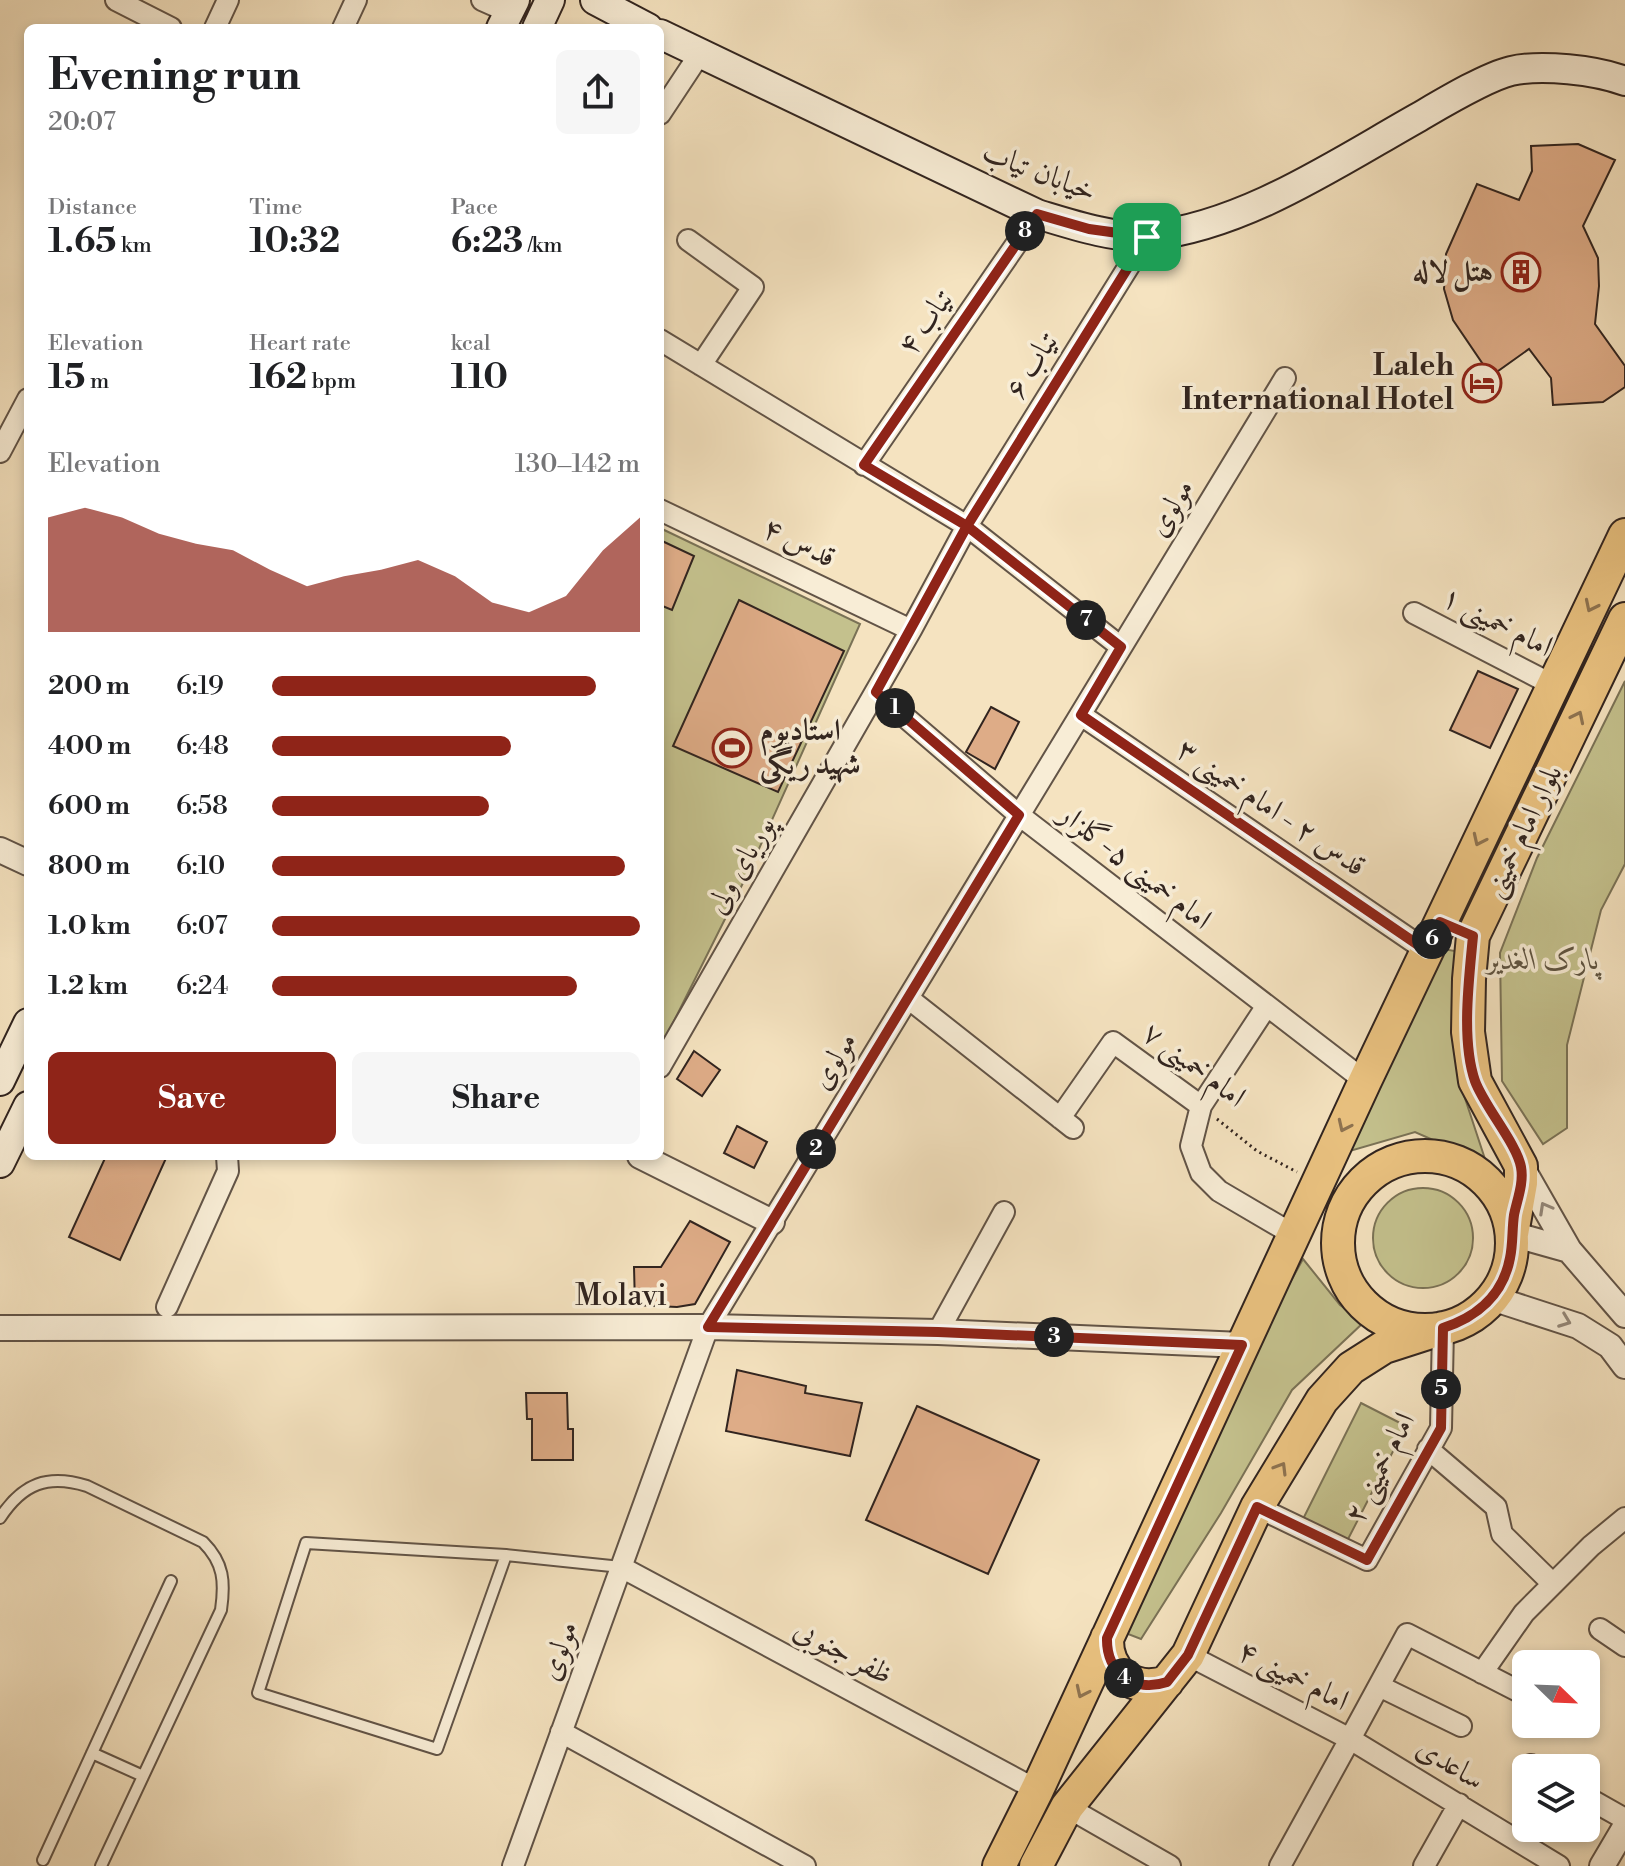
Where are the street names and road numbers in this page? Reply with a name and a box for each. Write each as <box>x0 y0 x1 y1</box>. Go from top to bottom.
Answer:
street label: خیابان تیاب <box>977 133 1101 211</box>
street label: تیاب ۴ <box>889 281 963 363</box>
street label: تیاب ۶ <box>997 324 1067 406</box>
street label: مولوی <box>1139 472 1203 544</box>
street label: قدس ۴ <box>756 509 842 577</box>
street label: امام خمینی ۱ <box>1432 578 1559 671</box>
street label: قدس ۲ - امام خمینی ۳ <box>1166 731 1373 890</box>
street label: بلوار امام خمینی <box>1474 758 1577 906</box>
street label: امام خمینی ۵-گلزار <box>1045 794 1219 943</box>
street label: پوریای ولی <box>698 808 786 921</box>
street label: امام خمینی ۷ <box>1131 1014 1253 1121</box>
street label: مولوی <box>802 1025 866 1097</box>
street label: Molavi <box>575 1277 667 1315</box>
street label: امام خمینی ۲ <box>1336 1406 1429 1533</box>
street label: ظفر جنوبی <box>787 1610 899 1695</box>
street label: مولوی <box>531 1616 587 1686</box>
street label: امام خمینی ۴ <box>1228 1632 1355 1725</box>
street label: ساعدی <box>1409 1729 1491 1799</box>

